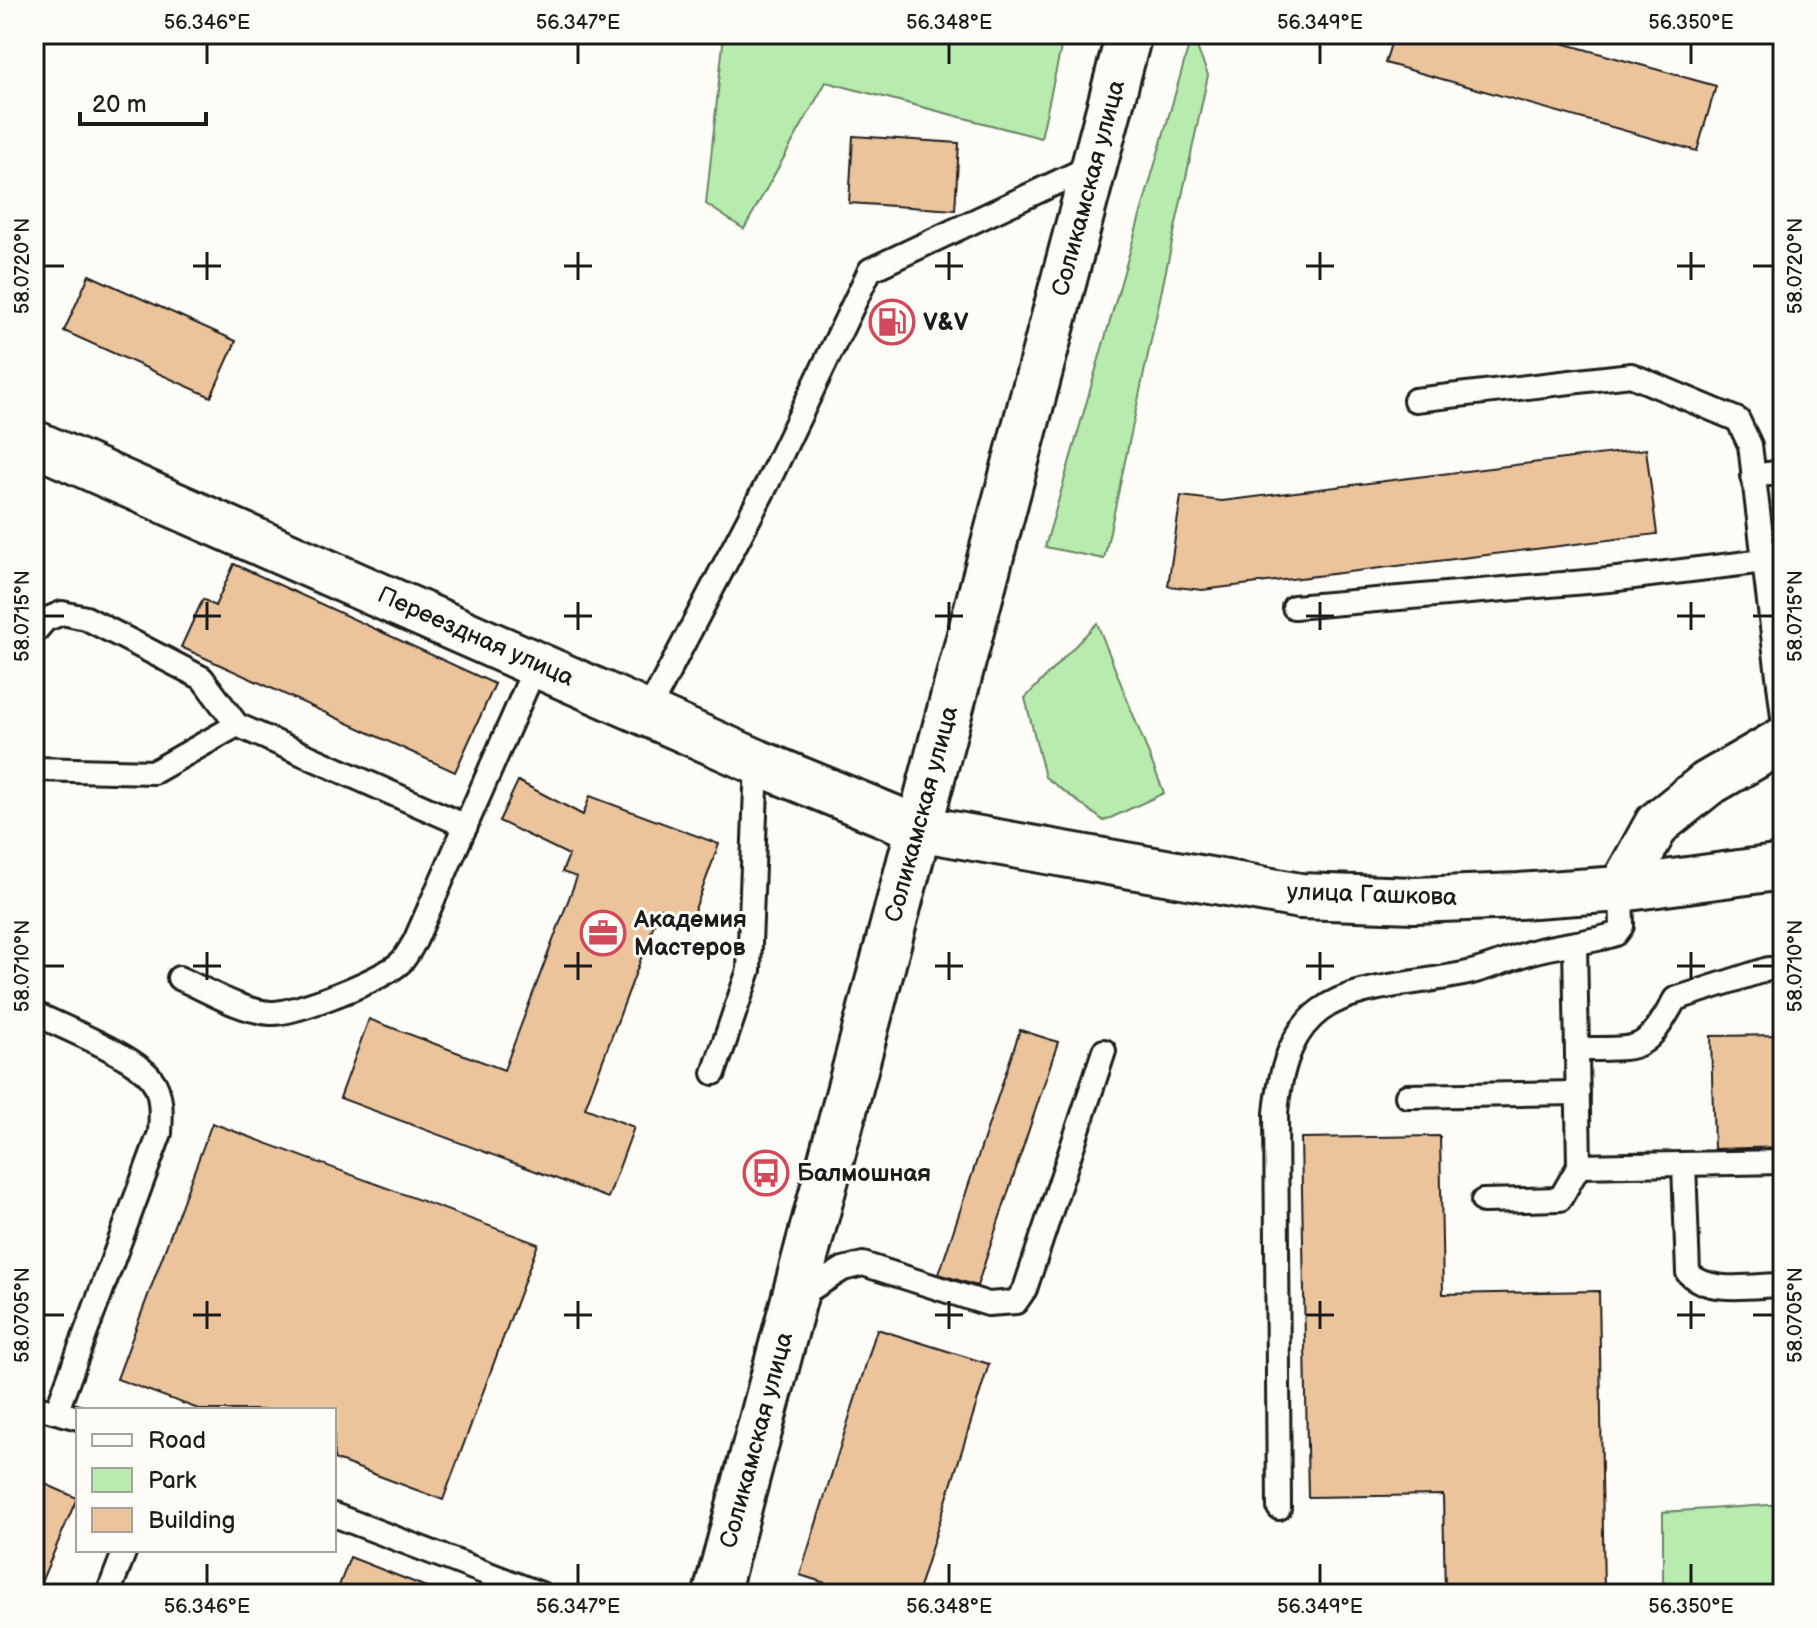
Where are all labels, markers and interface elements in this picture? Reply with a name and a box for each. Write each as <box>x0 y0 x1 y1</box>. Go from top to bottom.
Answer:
text: 56.346°E <box>164 11 250 35</box>
text: 56.347°E <box>536 11 620 35</box>
text: 56.348°E <box>906 11 992 35</box>
text: 56.349°E <box>1277 11 1363 35</box>
text: 56.350°E <box>1648 11 1734 35</box>
scale bar <box>80 76 206 126</box>
street label: Соликамская улица <box>1046 77 1131 299</box>
text: 20 m <box>92 90 147 119</box>
text: 58.0720°N <box>11 218 35 314</box>
text: 58.0720°N <box>1784 218 1808 314</box>
fuel station icon: V&V <box>868 298 916 346</box>
place label: V&V <box>923 308 969 337</box>
text: 58.0715°N <box>11 570 35 662</box>
text: 58.0715°N <box>1784 570 1808 662</box>
street label: Переездная улица <box>373 580 578 693</box>
street label: Соликамская улица <box>879 703 964 925</box>
street label: улица Гашкова <box>1286 877 1458 912</box>
place label: Академия Мастеров <box>633 905 747 962</box>
office icon: Академия Мастеров <box>579 909 627 957</box>
text: 58.0710°N <box>11 920 35 1012</box>
text: 58.0710°N <box>1784 920 1808 1012</box>
bus stop icon: Балмошная <box>742 1149 790 1197</box>
place label: Балмошная <box>797 1159 931 1188</box>
text: 58.0705°N <box>11 1267 35 1363</box>
text: 58.0705°N <box>1784 1267 1808 1363</box>
street label: Соликамская улица <box>714 1329 799 1551</box>
legend <box>76 1408 336 1552</box>
text: Road <box>148 1426 206 1455</box>
text: Park <box>148 1466 196 1495</box>
text: Building <box>148 1506 235 1535</box>
text: 56.346°E <box>164 1595 250 1619</box>
text: 56.347°E <box>536 1595 620 1619</box>
text: 56.348°E <box>906 1595 992 1619</box>
text: 56.349°E <box>1277 1595 1363 1619</box>
text: 56.350°E <box>1648 1595 1734 1619</box>

